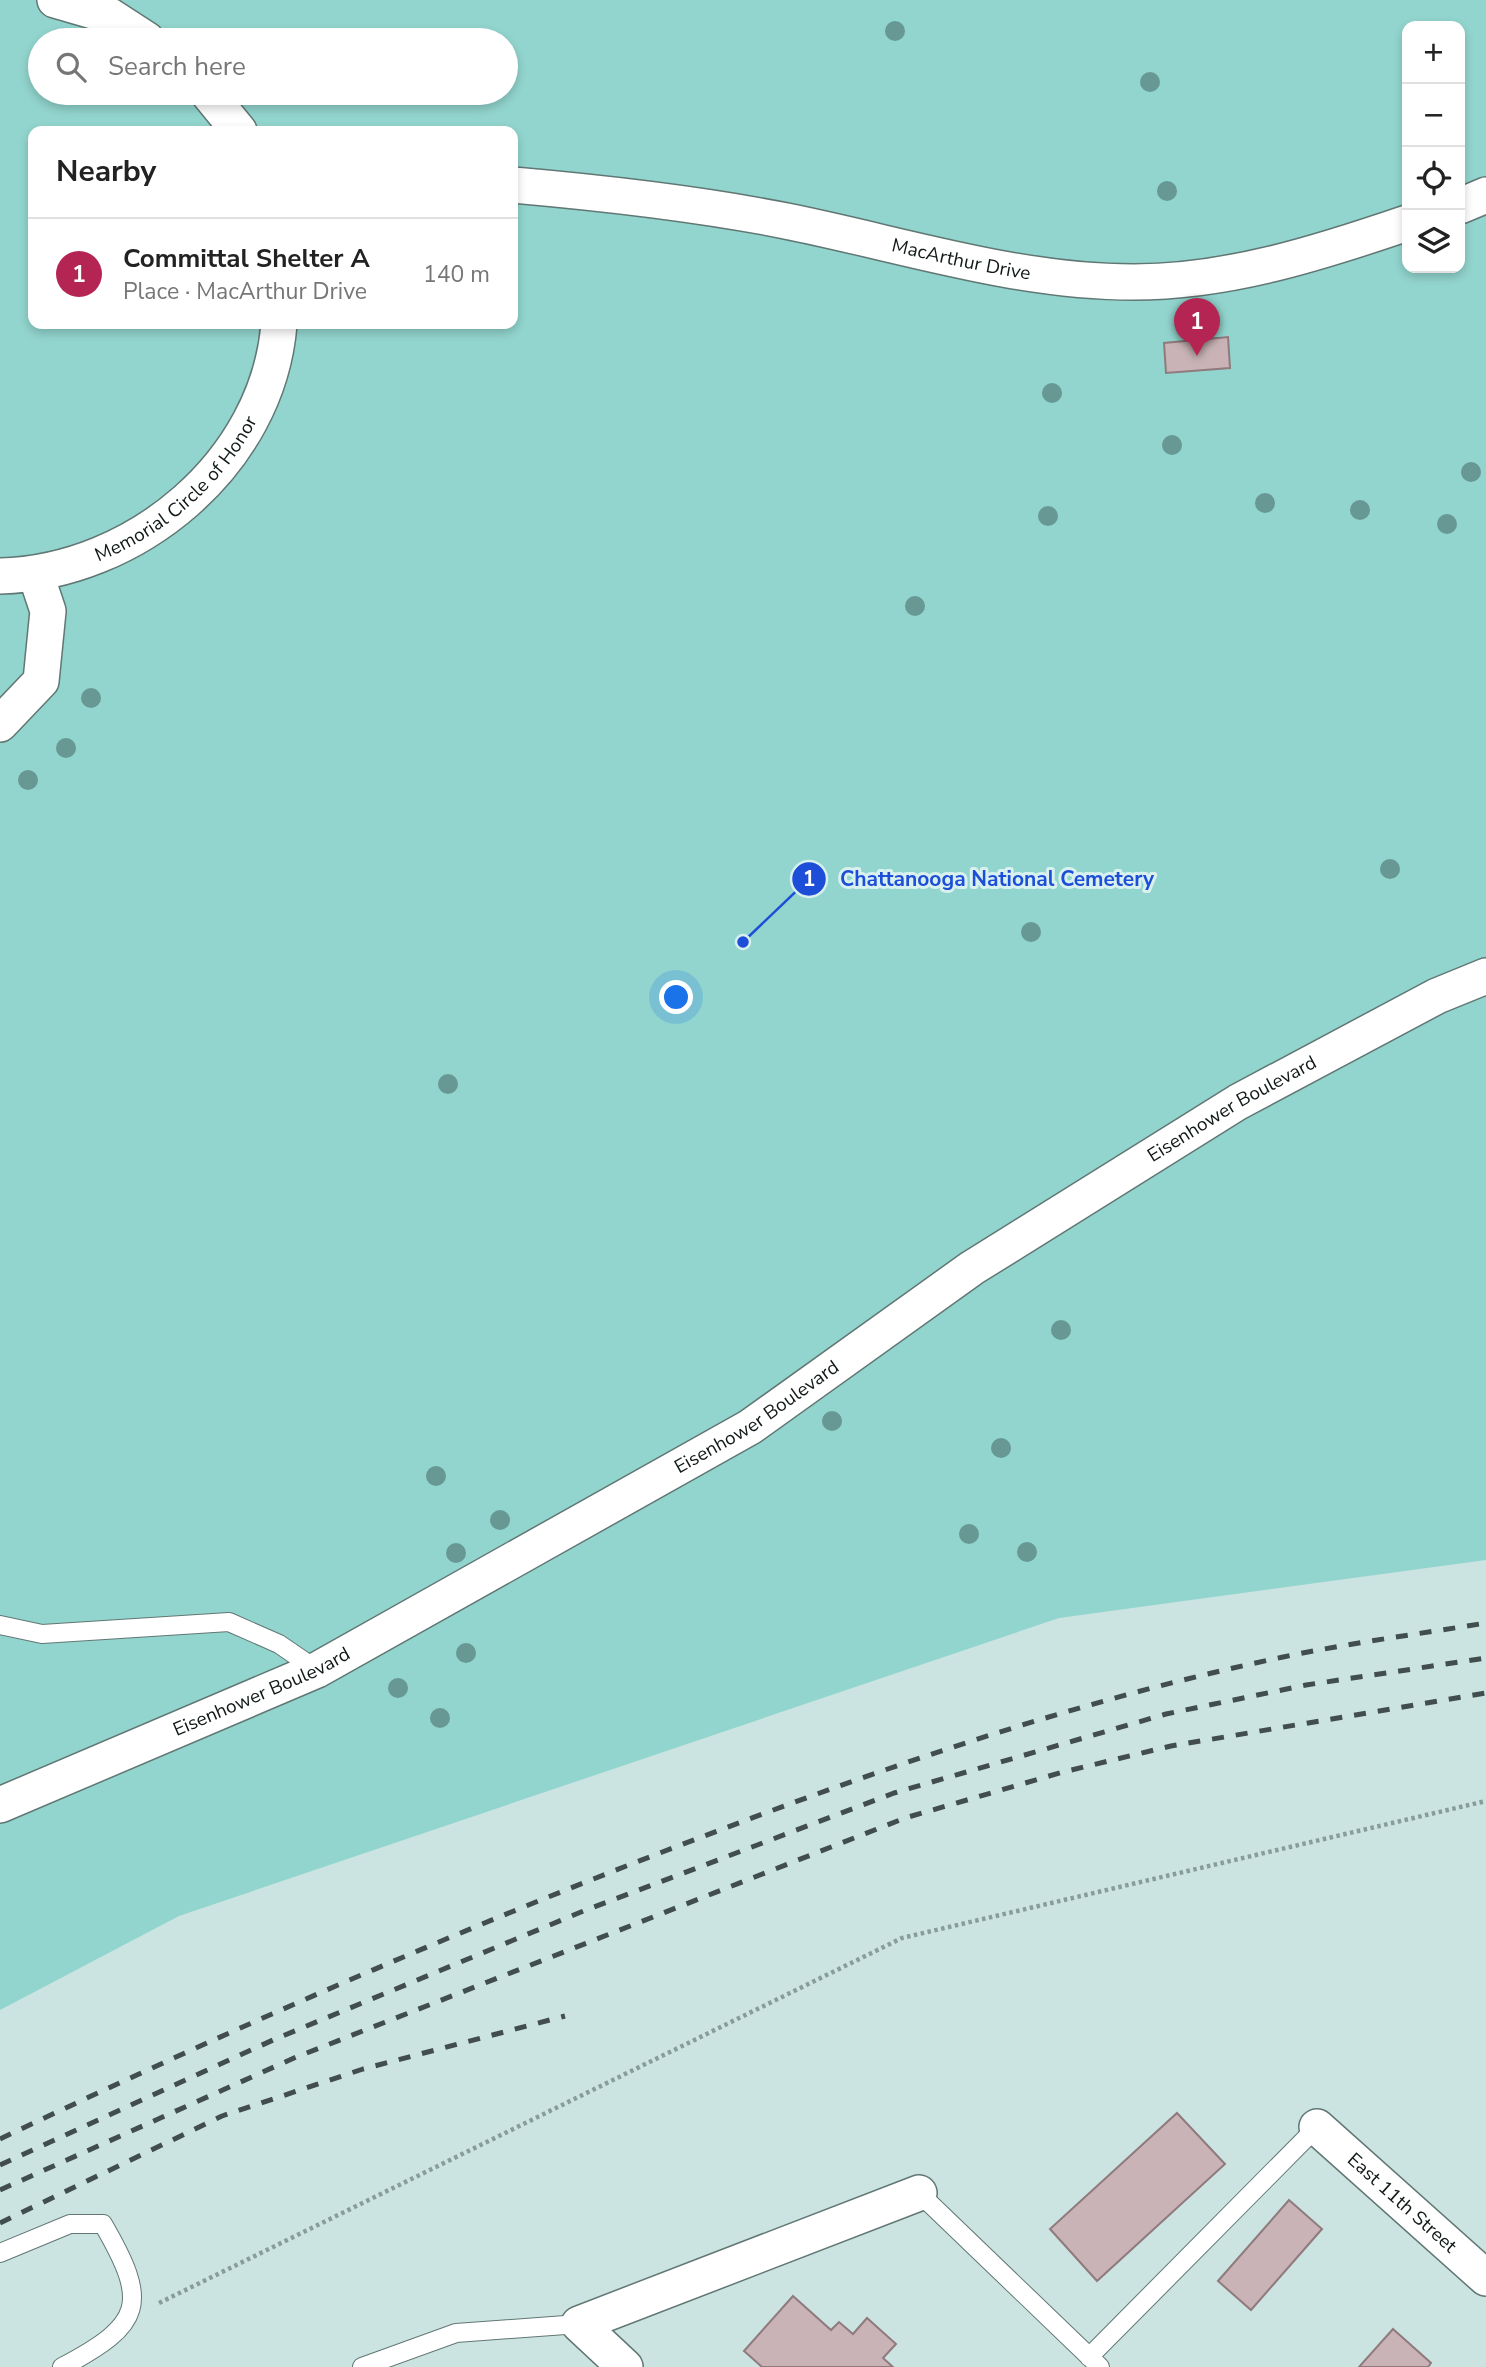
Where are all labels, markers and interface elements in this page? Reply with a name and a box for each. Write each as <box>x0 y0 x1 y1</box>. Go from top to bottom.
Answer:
map controls <box>1402 21 1465 273</box>
button: + <box>1402 21 1465 84</box>
search box <box>28 28 518 105</box>
icon: search <box>52 48 90 86</box>
text: Search here <box>108 49 246 84</box>
button: − <box>1402 84 1465 147</box>
button: locate <box>1402 147 1465 210</box>
text: Nearby <box>56 151 156 192</box>
button: layers <box>1402 210 1465 273</box>
street label: MacArthur Drive <box>889 232 1033 286</box>
text: Committal Shelter A <box>123 241 370 276</box>
text: 1 <box>72 259 86 290</box>
text: 140 m <box>423 259 490 290</box>
text: Place · MacArthur Drive <box>123 276 367 307</box>
pin: 1 <box>1174 298 1220 356</box>
street label: Memorial Circle of Honor <box>91 411 264 568</box>
callout: Chattanooga National Cemetery <box>791 858 1168 900</box>
text: 1 <box>803 865 815 893</box>
text: Chattanooga National Cemetery <box>840 865 1155 893</box>
your location <box>659 980 693 1014</box>
street label: Eisenhower Boulevard <box>1143 1050 1321 1168</box>
street label: Eisenhower Boulevard <box>670 1354 844 1480</box>
street label: Eisenhower Boulevard <box>169 1641 355 1743</box>
street label: East 11th Street <box>1342 2147 1463 2259</box>

